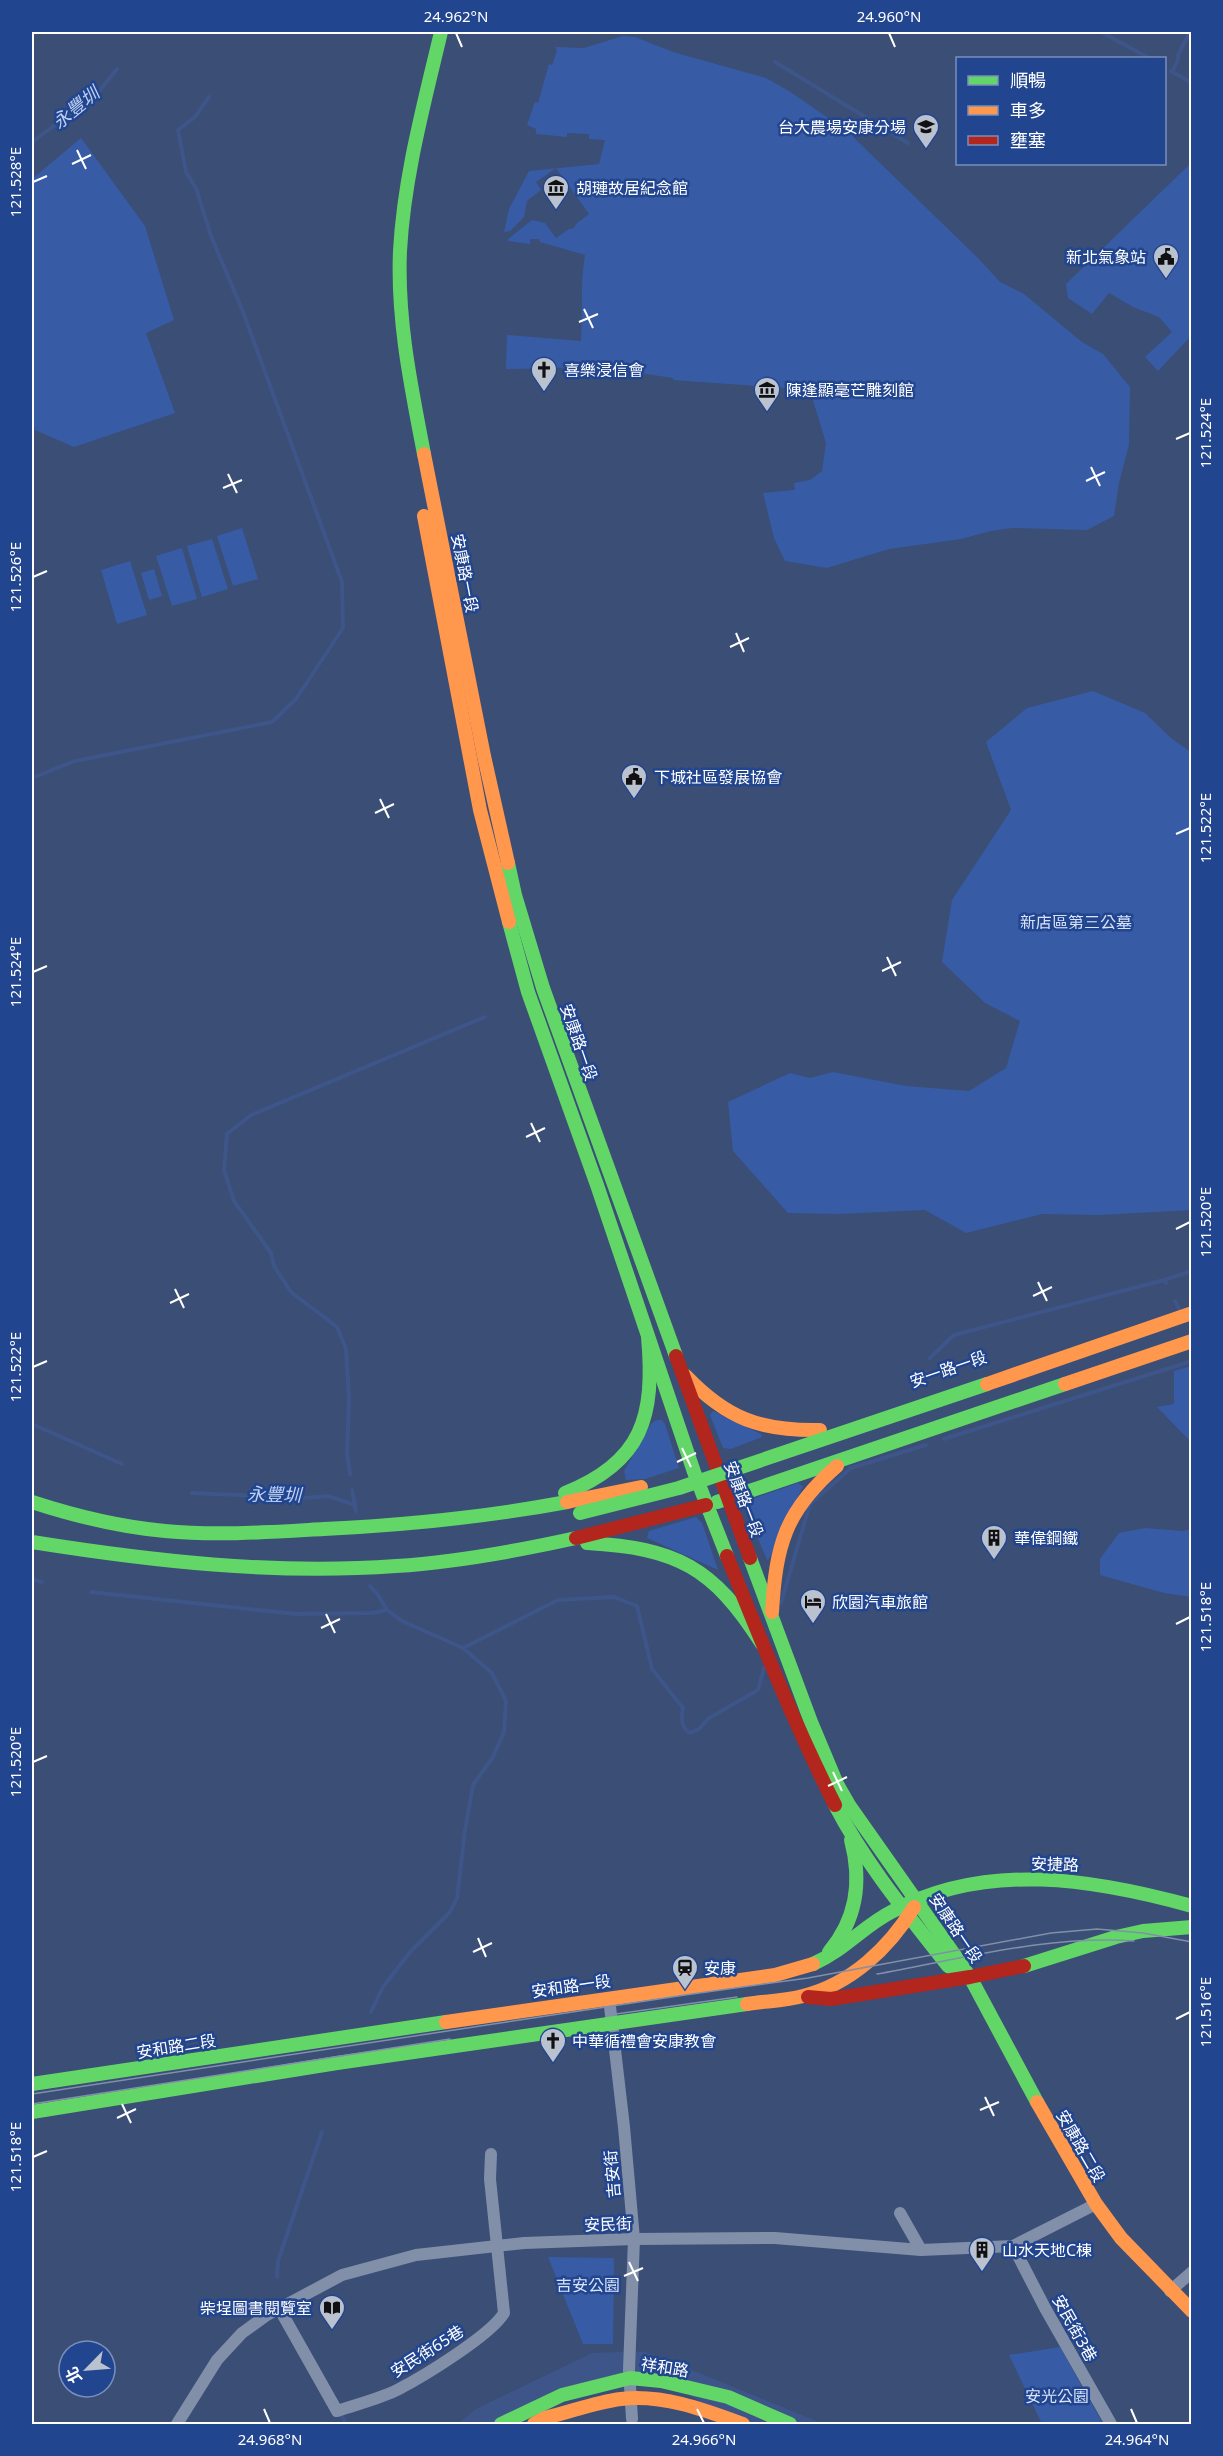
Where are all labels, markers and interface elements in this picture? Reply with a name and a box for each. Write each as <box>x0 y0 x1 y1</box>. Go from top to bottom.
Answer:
text: 24.962°N <box>424 6 488 26</box>
text: 24.960°N <box>857 6 921 26</box>
legend <box>956 57 1166 165</box>
text: 順暢 <box>1010 68 1046 92</box>
water label: 永豐圳 <box>47 79 106 134</box>
text: 車多 <box>1010 98 1046 122</box>
school or university icon: 台大農場安康分場 <box>911 112 941 150</box>
place label: 台大農場安康分場 <box>778 116 906 138</box>
text: 壅塞 <box>1010 128 1046 152</box>
text: 121.528°E <box>5 147 25 217</box>
museum icon: 胡璉故居紀念館 <box>541 173 571 211</box>
place label: 胡璉故居紀念館 <box>576 177 688 199</box>
public building icon: 新北氣象站 <box>1151 242 1181 280</box>
place label: 新北氣象站 <box>1066 246 1146 268</box>
church icon: 喜樂浸信會 <box>529 355 559 393</box>
place label: 喜樂浸信會 <box>564 359 644 381</box>
museum icon: 陳逢顯毫芒雕刻館 <box>752 375 782 413</box>
place label: 陳逢顯毫芒雕刻館 <box>786 379 914 401</box>
text: 121.524°E <box>1195 398 1215 468</box>
street label: 安康路一段 <box>447 532 483 614</box>
text: 121.526°E <box>5 542 25 612</box>
public building icon: 下城社區發展協會 <box>619 762 649 800</box>
place label: 下城社區發展協會 <box>654 766 782 788</box>
text: 121.522°E <box>1195 793 1215 863</box>
park label: 新店區第三公墓 <box>1020 911 1132 933</box>
text: 121.524°E <box>5 937 25 1007</box>
street label: 安康路一段 <box>556 1001 602 1083</box>
text: 121.520°E <box>1195 1187 1215 1257</box>
text: 121.522°E <box>5 1332 25 1402</box>
street label: 安一路一段 <box>907 1346 989 1392</box>
street label: 安康路一段 <box>719 1458 769 1540</box>
water label: 永豐圳 <box>247 1482 304 1507</box>
building icon: 華偉鋼鐵 <box>979 1523 1009 1561</box>
place label: 華偉鋼鐵 <box>1014 1527 1078 1549</box>
text: 121.518°E <box>1195 1582 1215 1652</box>
hotel icon: 欣園汽車旅館 <box>798 1587 828 1625</box>
place label: 欣園汽車旅館 <box>832 1591 928 1613</box>
text: 121.520°E <box>5 1727 25 1797</box>
street label: 安捷路 <box>1031 1852 1079 1876</box>
street label: 安康路一段 <box>925 1889 987 1967</box>
station icon: 安康 <box>670 1953 700 1991</box>
place label: 安康 <box>704 1957 736 1979</box>
street label: 安和路一段 <box>530 1970 612 2002</box>
text: 121.516°E <box>1195 1977 1215 2047</box>
church icon: 中華循禮會安康教會 <box>538 2026 568 2064</box>
street label: 安和路二段 <box>135 2029 217 2063</box>
place label: 中華循禮會安康教會 <box>572 2030 716 2052</box>
street label: 安康路二段 <box>1051 2106 1111 2186</box>
text: 121.518°E <box>5 2122 25 2192</box>
street label: 吉安街 <box>599 2149 625 2199</box>
street label: 安民街 <box>584 2212 632 2236</box>
building icon: 山水天地C棟 <box>967 2235 997 2273</box>
place label: 山水天地C棟 <box>1002 2239 1092 2261</box>
park label: 吉安公園 <box>556 2274 620 2296</box>
street label: 安民街3巷 <box>1048 2291 1102 2365</box>
library icon: 柴埕圖書閱覽室 <box>317 2293 347 2331</box>
place label: 柴埕圖書閱覽室 <box>200 2297 312 2319</box>
street label: 安民街65巷 <box>386 2320 468 2382</box>
north arrow <box>57 2339 117 2399</box>
street label: 祥和路 <box>640 2352 690 2382</box>
text: 北 <box>60 2363 87 2387</box>
park label: 安光公園 <box>1025 2385 1089 2407</box>
text: 24.968°N <box>238 2429 302 2449</box>
text: 24.966°N <box>672 2429 736 2449</box>
text: 24.964°N <box>1105 2429 1169 2449</box>

